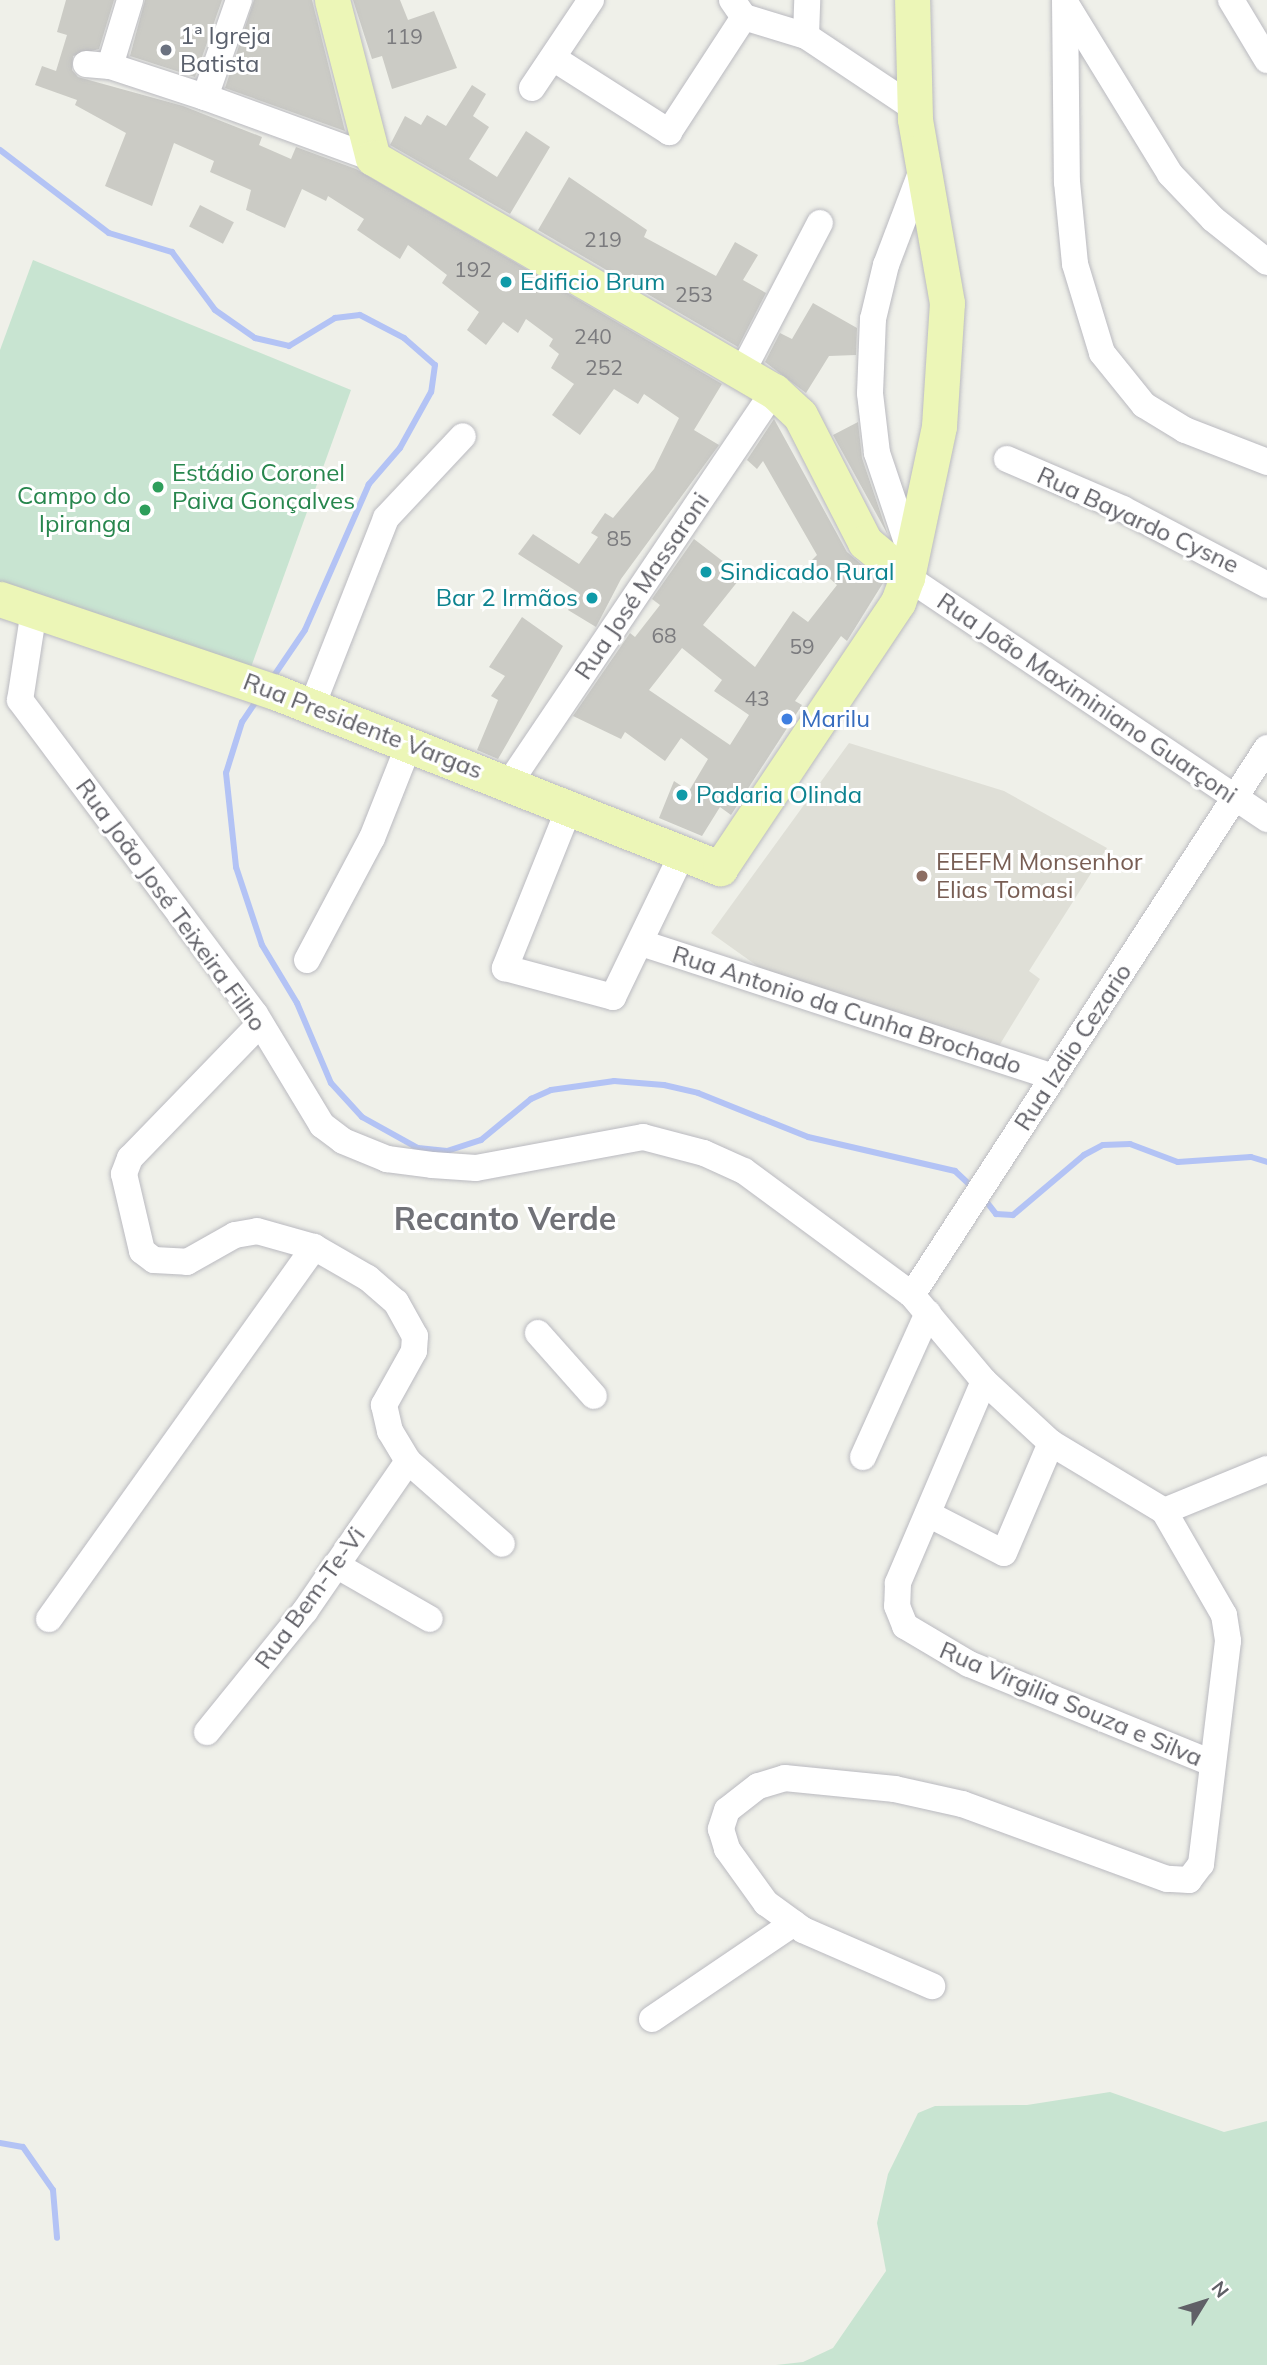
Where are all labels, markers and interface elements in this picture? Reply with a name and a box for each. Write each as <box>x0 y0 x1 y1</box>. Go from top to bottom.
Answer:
place label: 1ª Igreja Batista <box>180 22 271 78</box>
house number: 119 <box>385 23 423 49</box>
marker: 1ª Igreja Batista <box>158 42 174 58</box>
house number: 219 <box>584 226 622 252</box>
house number: 192 <box>454 256 492 282</box>
place label: Edificio Brum <box>520 268 665 296</box>
marker: Edificio Brum <box>498 274 514 290</box>
house number: 253 <box>675 281 713 307</box>
house number: 240 <box>574 323 612 349</box>
house number: 252 <box>585 354 623 380</box>
place label: Estádio Coronel Paiva Gonçalves <box>172 459 355 515</box>
street label: Rua Bayardo Cysne <box>1033 461 1243 579</box>
marker: Estádio Coronel Paiva Gonçalves <box>150 479 166 495</box>
place label: Campo do Ipiranga <box>17 482 131 538</box>
street label: Rua José Massaroni <box>569 487 715 685</box>
marker: Campo do Ipiranga <box>137 502 153 518</box>
house number: 85 <box>606 525 632 551</box>
place label: Sindicado Rural <box>720 558 895 586</box>
marker: Sindicado Rural <box>698 564 714 580</box>
place label: Bar 2 Irmãos <box>436 584 578 612</box>
street label: Rua João Maximiniano Guarçoni <box>932 587 1242 809</box>
marker: Bar 2 Irmãos <box>584 590 600 606</box>
house number: 68 <box>651 622 677 648</box>
house number: 59 <box>789 633 815 659</box>
street label: Rua Presidente Vargas <box>239 667 487 785</box>
house number: 43 <box>744 685 770 711</box>
place label: Marilu <box>801 705 870 733</box>
marker: Marilu <box>779 711 795 727</box>
street label: Rua João José Teixeira Filho <box>70 773 272 1037</box>
place label: Padaria Olinda <box>696 781 862 809</box>
marker: Padaria Olinda <box>674 787 690 803</box>
place label: EEEFM Monsenhor Elias Tomasi <box>936 848 1143 904</box>
marker: EEEFM Monsenhor Elias Tomasi <box>914 868 930 884</box>
street label: Rua Antonio da Cunha Brochado <box>669 940 1025 1080</box>
street label: Rua Izdio Cezario <box>1008 958 1138 1136</box>
district label: Recanto Verde <box>394 1199 616 1237</box>
street label: Rua Bem-Te-Vi <box>249 1521 371 1675</box>
street label: Rua Virgilia Souza e Silva <box>935 1636 1207 1772</box>
north arrow <box>1169 2267 1239 2337</box>
text: N <box>1207 2276 1234 2302</box>

